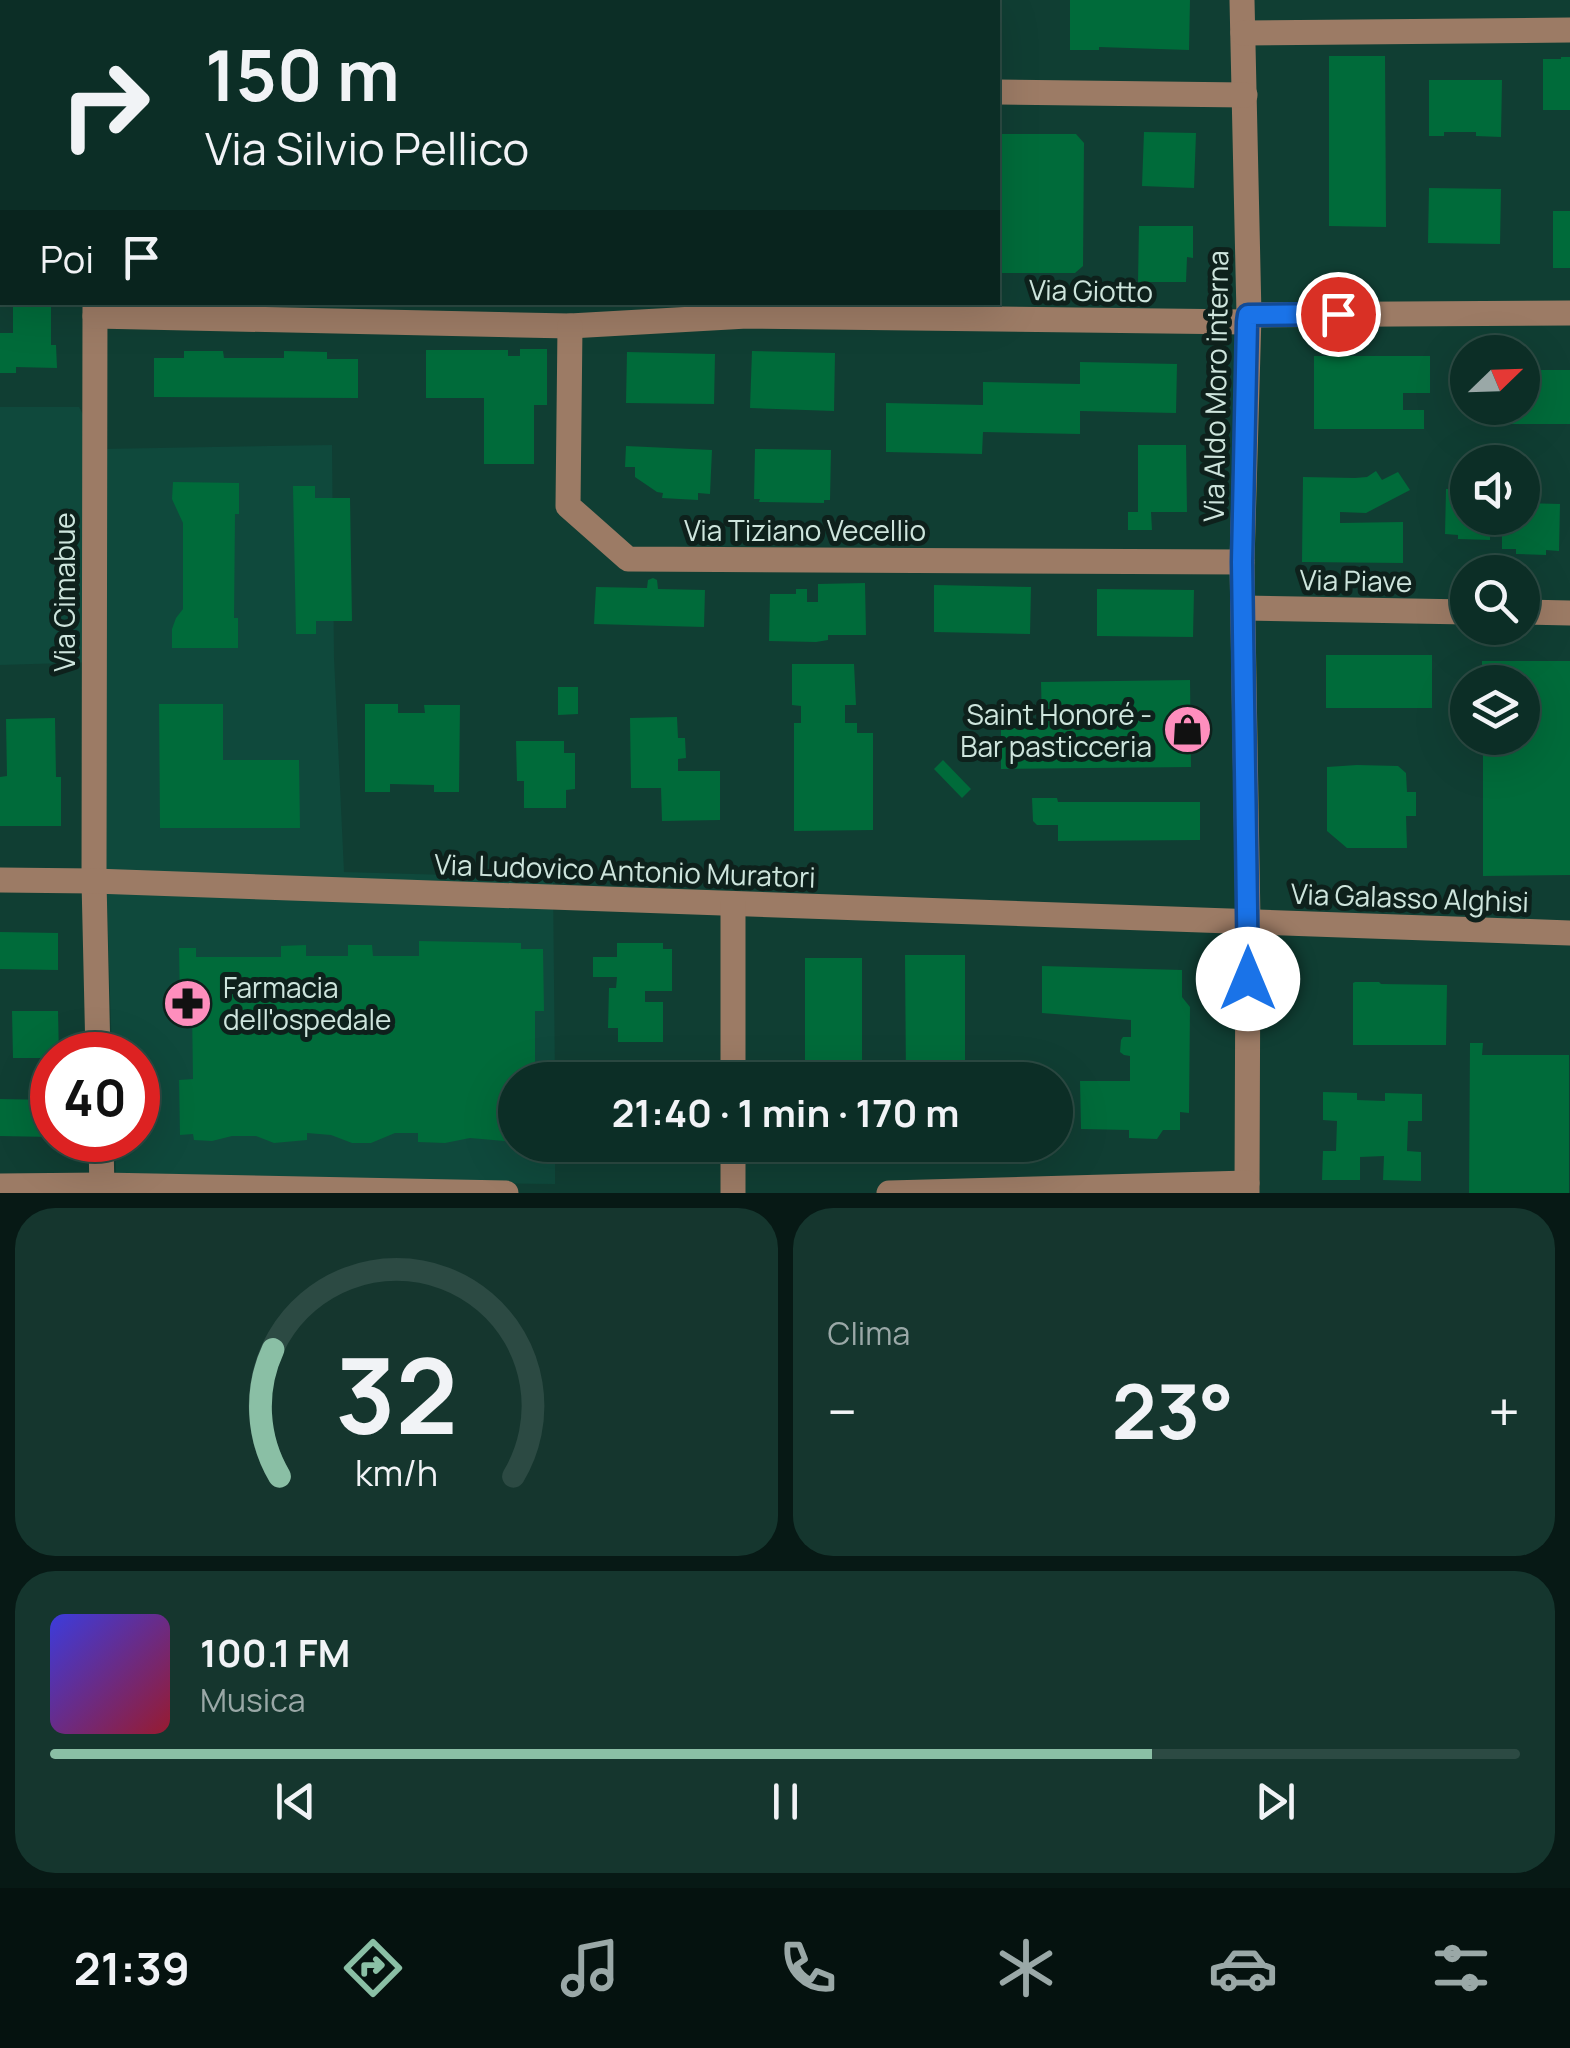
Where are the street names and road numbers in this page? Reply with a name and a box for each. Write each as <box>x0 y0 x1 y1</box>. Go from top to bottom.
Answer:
street label: Via Aldo Moro interna <box>1194 250 1236 522</box>
street label: Via Giotto <box>1029 270 1153 310</box>
street label: Via Tiziano Vecellio <box>684 511 926 549</box>
street label: Via Cimabue <box>45 512 83 672</box>
street label: Via Piave <box>1299 560 1413 600</box>
street label: Via Ludovico Antonio Muratori <box>434 844 816 896</box>
street label: Via Galasso Alghisi <box>1290 874 1530 920</box>

